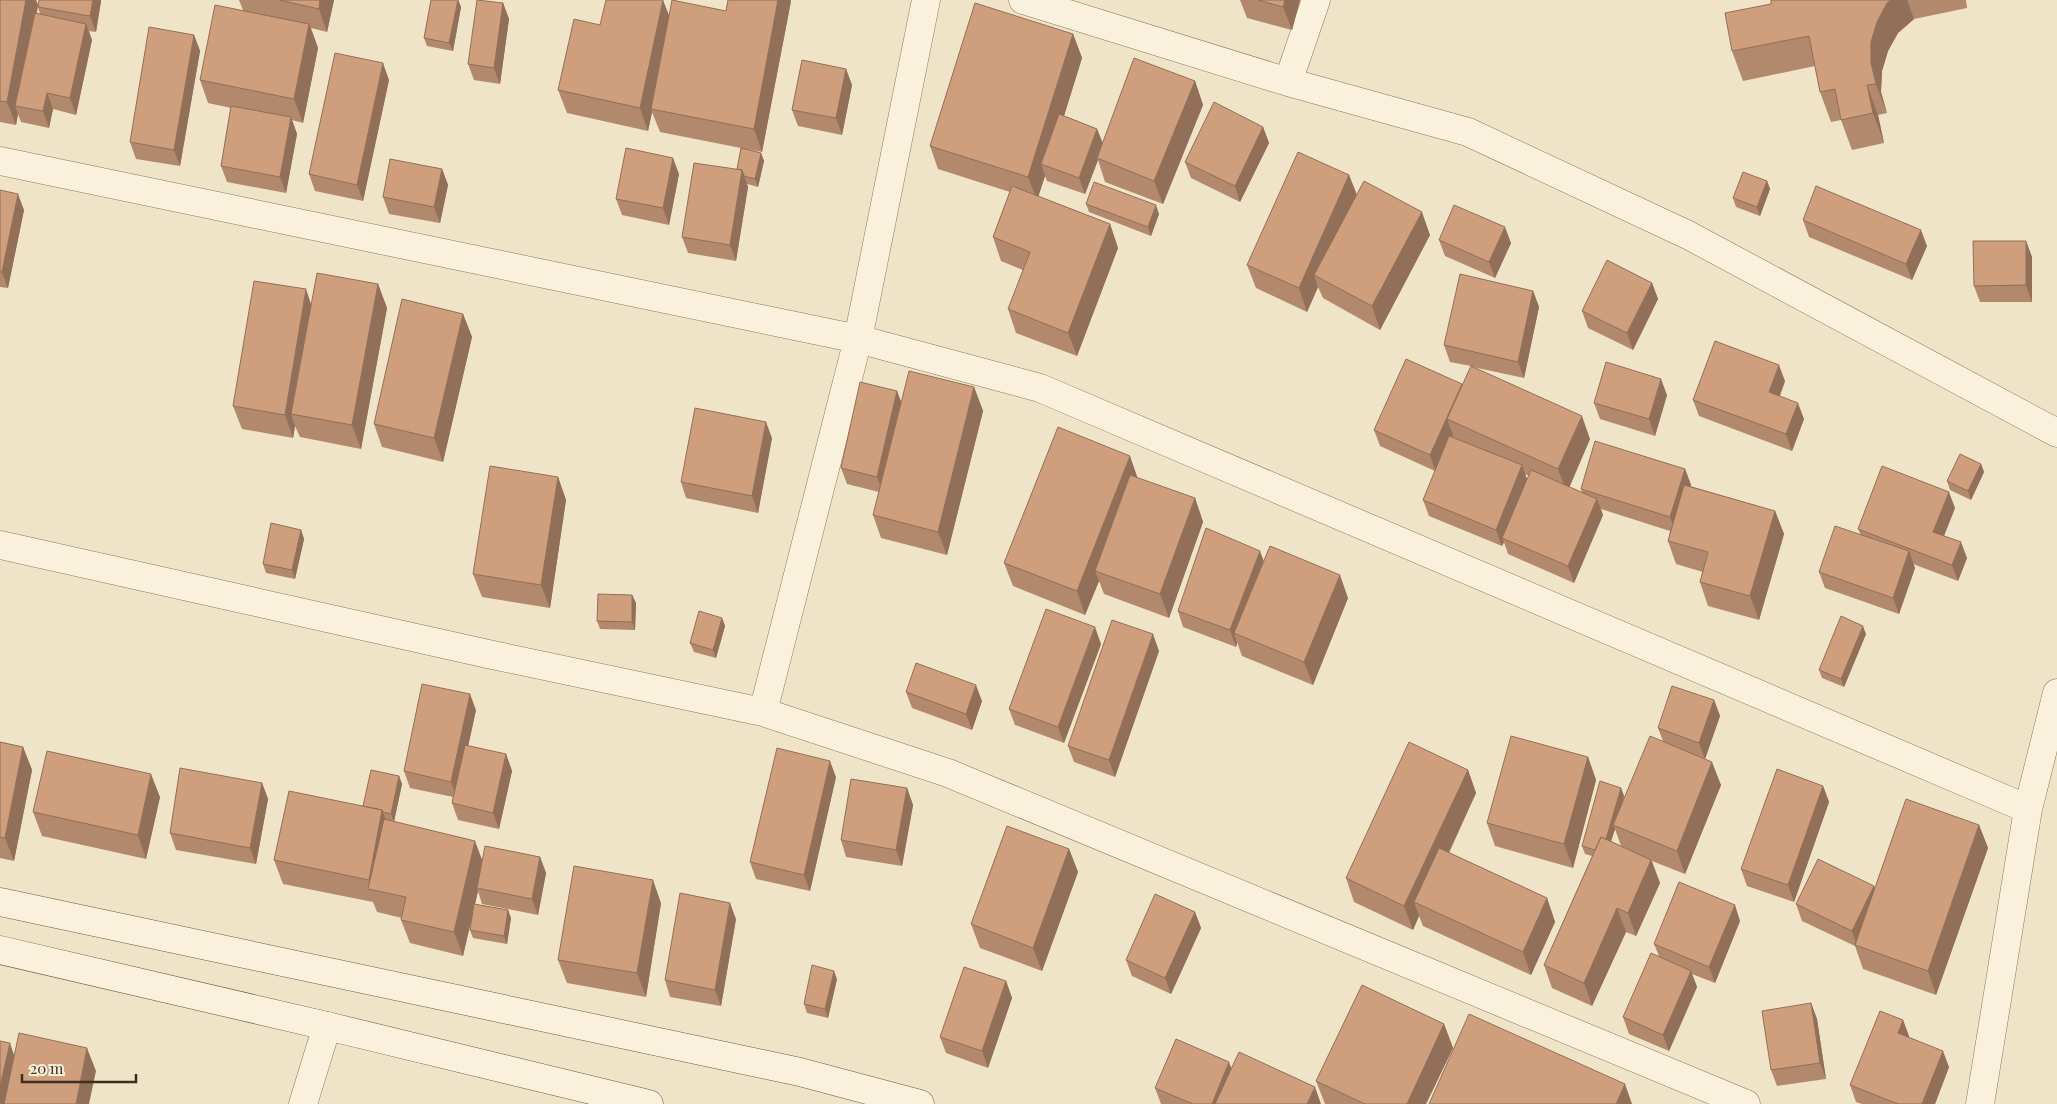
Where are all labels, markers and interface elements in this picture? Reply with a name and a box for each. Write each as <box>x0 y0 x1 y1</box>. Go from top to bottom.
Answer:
scale bar <box>22 1052 136 1084</box>
text: 20 m <box>30 1058 64 1078</box>

